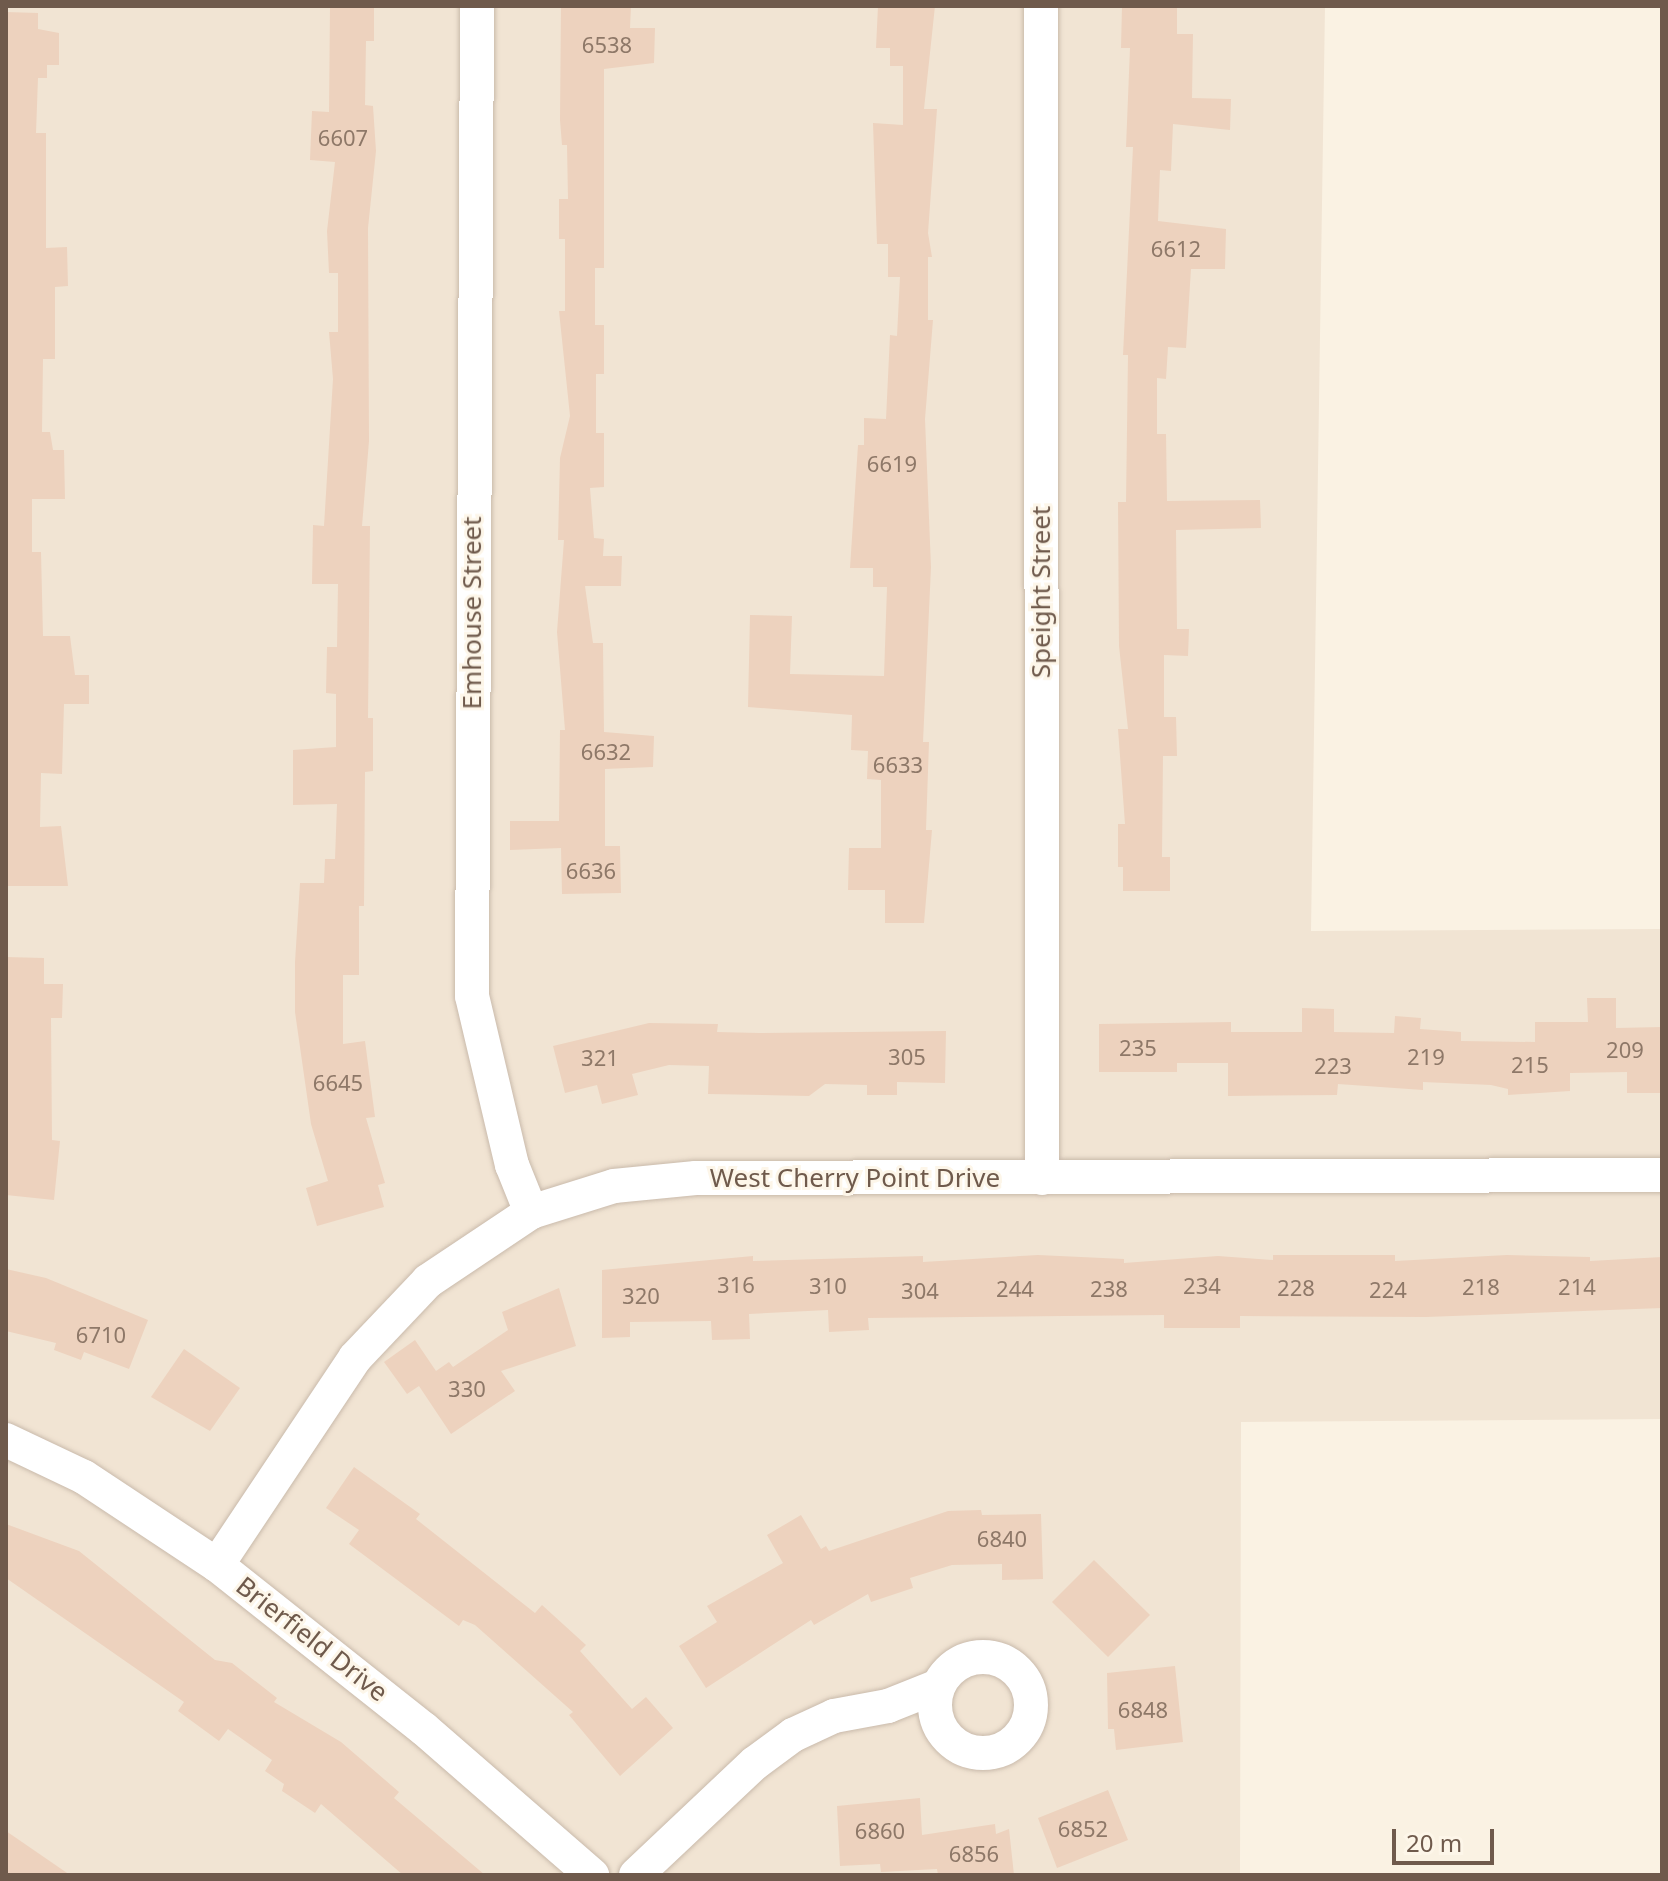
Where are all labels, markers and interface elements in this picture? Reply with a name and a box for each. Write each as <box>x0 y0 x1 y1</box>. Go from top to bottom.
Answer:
house number: 6538 <box>582 32 632 58</box>
house number: 6607 <box>318 125 368 151</box>
house number: 6612 <box>1151 236 1201 262</box>
house number: 6619 <box>867 451 917 477</box>
street label: Speight Street <box>1025 506 1057 678</box>
street label: Emhouse Street <box>456 516 488 710</box>
house number: 6632 <box>581 739 631 765</box>
house number: 6633 <box>873 752 923 778</box>
house number: 6636 <box>566 858 616 884</box>
house number: 235 <box>1119 1035 1157 1061</box>
house number: 209 <box>1606 1037 1644 1063</box>
house number: 305 <box>888 1044 926 1070</box>
house number: 219 <box>1407 1044 1445 1070</box>
house number: 321 <box>581 1045 619 1071</box>
house number: 215 <box>1511 1052 1549 1078</box>
house number: 223 <box>1314 1053 1352 1079</box>
house number: 6645 <box>313 1070 363 1096</box>
street label: West Cherry Point Drive <box>710 1162 1000 1194</box>
house number: 316 <box>717 1272 755 1298</box>
house number: 310 <box>809 1273 847 1299</box>
house number: 234 <box>1183 1273 1221 1299</box>
house number: 218 <box>1462 1274 1500 1300</box>
house number: 214 <box>1558 1274 1596 1300</box>
house number: 228 <box>1277 1275 1315 1301</box>
house number: 244 <box>996 1276 1034 1302</box>
house number: 238 <box>1090 1276 1128 1302</box>
house number: 224 <box>1369 1277 1407 1303</box>
house number: 304 <box>901 1278 939 1304</box>
house number: 320 <box>622 1283 660 1309</box>
house number: 6710 <box>76 1322 126 1348</box>
house number: 330 <box>448 1376 486 1402</box>
house number: 6840 <box>977 1526 1027 1552</box>
street label: Brierfield Drive <box>230 1570 394 1708</box>
house number: 6848 <box>1118 1697 1168 1723</box>
scale bar <box>1396 1813 1498 1863</box>
house number: 6852 <box>1058 1816 1108 1842</box>
house number: 6860 <box>855 1818 905 1844</box>
text: 20 m <box>1406 1826 1462 1859</box>
house number: 6856 <box>949 1841 999 1867</box>

